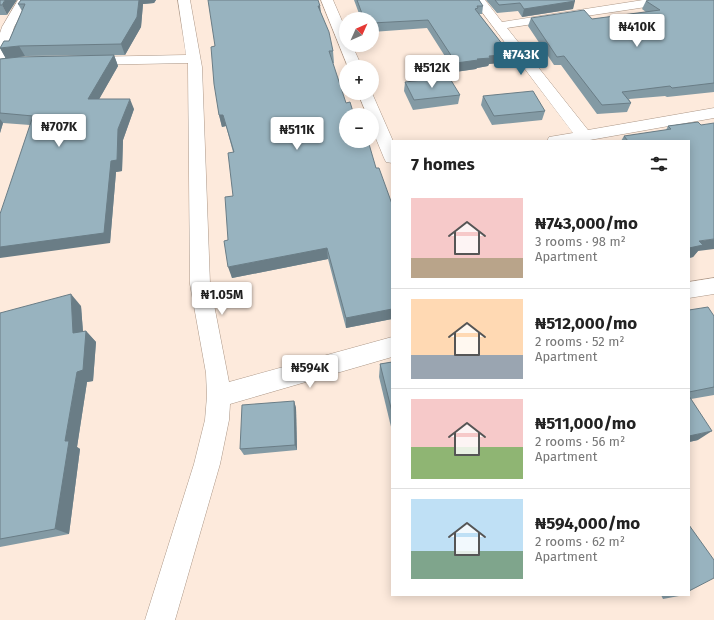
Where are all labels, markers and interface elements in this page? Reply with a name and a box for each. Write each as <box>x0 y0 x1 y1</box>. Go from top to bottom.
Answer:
north arrow <box>339 12 379 52</box>
map controls <box>339 12 379 148</box>
pin: ₦410K <box>609 14 665 48</box>
text: ₦410K <box>619 19 655 34</box>
pin: ₦743K <box>493 42 549 76</box>
text: ₦743K <box>503 47 539 62</box>
pin: ₦512K <box>404 55 460 89</box>
button: + <box>339 60 379 100</box>
text: ₦512K <box>414 60 450 75</box>
button: − <box>339 108 379 148</box>
pin: ₦707K <box>31 114 87 148</box>
pin: ₦511K <box>269 117 325 151</box>
text: ₦707K <box>41 119 77 134</box>
text: ₦511K <box>280 122 314 137</box>
icon: filters <box>648 153 670 175</box>
text: 7 homes <box>411 154 475 175</box>
text: ₦743,000/mo <box>535 213 638 234</box>
icon: home <box>443 214 491 262</box>
text: 3 rooms · 98 m² <box>535 234 626 249</box>
text: Apartment <box>535 249 597 264</box>
pin: ₦1.05M <box>189 282 255 316</box>
text: ₦1.05M <box>201 287 243 302</box>
text: ₦512,000/mo <box>535 313 637 334</box>
icon: home <box>443 315 491 363</box>
text: 2 rooms · 52 m² <box>535 334 624 349</box>
text: Apartment <box>535 349 597 364</box>
pin: ₦594K <box>282 355 338 389</box>
text: ₦594K <box>291 360 329 375</box>
text: ₦511,000/mo <box>535 413 636 434</box>
icon: home <box>443 415 491 463</box>
text: 2 rooms · 56 m² <box>535 434 625 449</box>
text: Apartment <box>535 449 597 464</box>
text: ₦594,000/mo <box>535 513 640 534</box>
icon: home <box>443 515 491 563</box>
text: 2 rooms · 62 m² <box>535 534 625 549</box>
text: Apartment <box>535 549 597 564</box>

